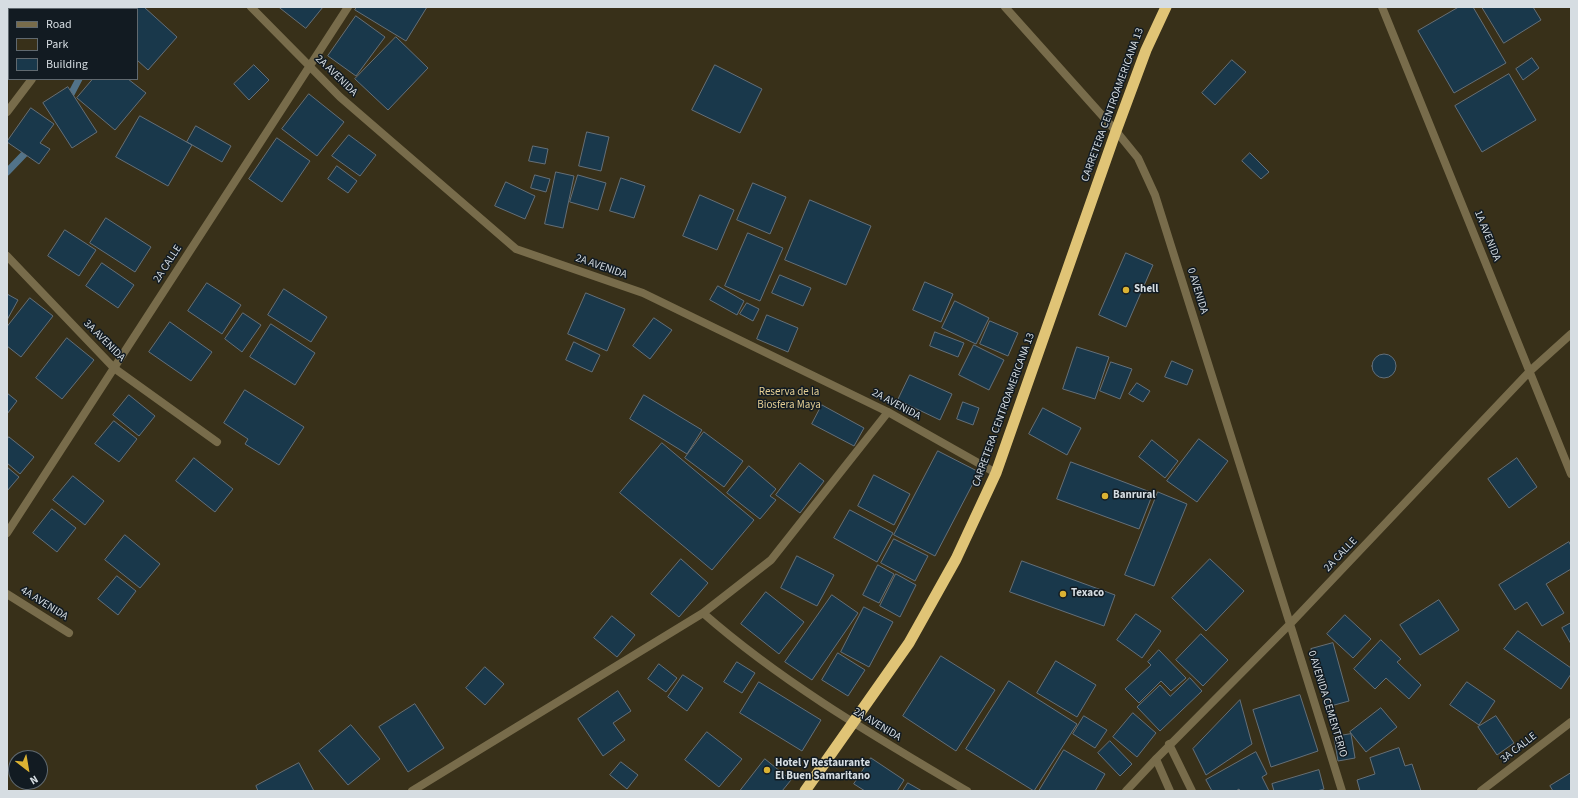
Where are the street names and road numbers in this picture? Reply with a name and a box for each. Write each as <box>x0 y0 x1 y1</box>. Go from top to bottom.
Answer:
street label: CARRETERA CENTROAMERICANA 13 <box>1079 26 1147 184</box>
street label: 2A AVENIDA <box>312 53 360 99</box>
street label: 1A AVENIDA <box>1471 209 1503 263</box>
street label: 2A CALLE <box>151 243 185 285</box>
street label: 2A AVENIDA <box>574 252 628 282</box>
street label: 0 AVENIDA <box>1184 266 1210 316</box>
street label: 3A AVENIDA <box>80 317 128 365</box>
street label: CARRETERA CENTROAMERICANA 13 <box>970 331 1038 489</box>
street label: 2A AVENIDA <box>869 387 923 423</box>
street label: 2A CALLE <box>1322 535 1360 575</box>
street label: 4A AVENIDA <box>18 584 70 624</box>
street label: 0 AVENIDA CEMENTERIO <box>1304 649 1350 759</box>
street label: 2A AVENIDA <box>851 706 903 744</box>
street label: 3A CALLE <box>1498 730 1540 766</box>

